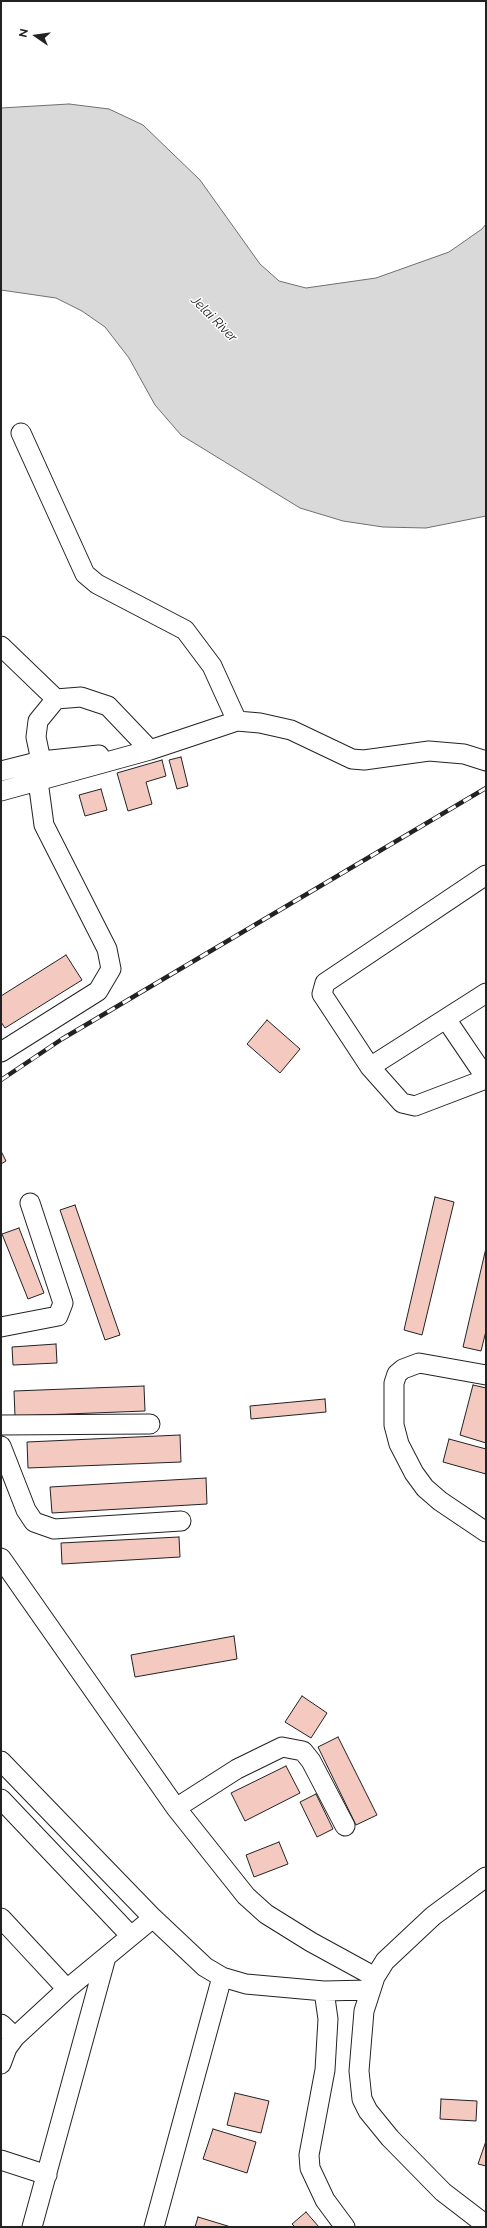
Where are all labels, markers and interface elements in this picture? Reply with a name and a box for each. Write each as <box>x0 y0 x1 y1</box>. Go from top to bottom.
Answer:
north arrow <box>16 16 56 56</box>
text: N <box>17 28 31 39</box>
water label: Jelai River <box>188 293 240 345</box>

